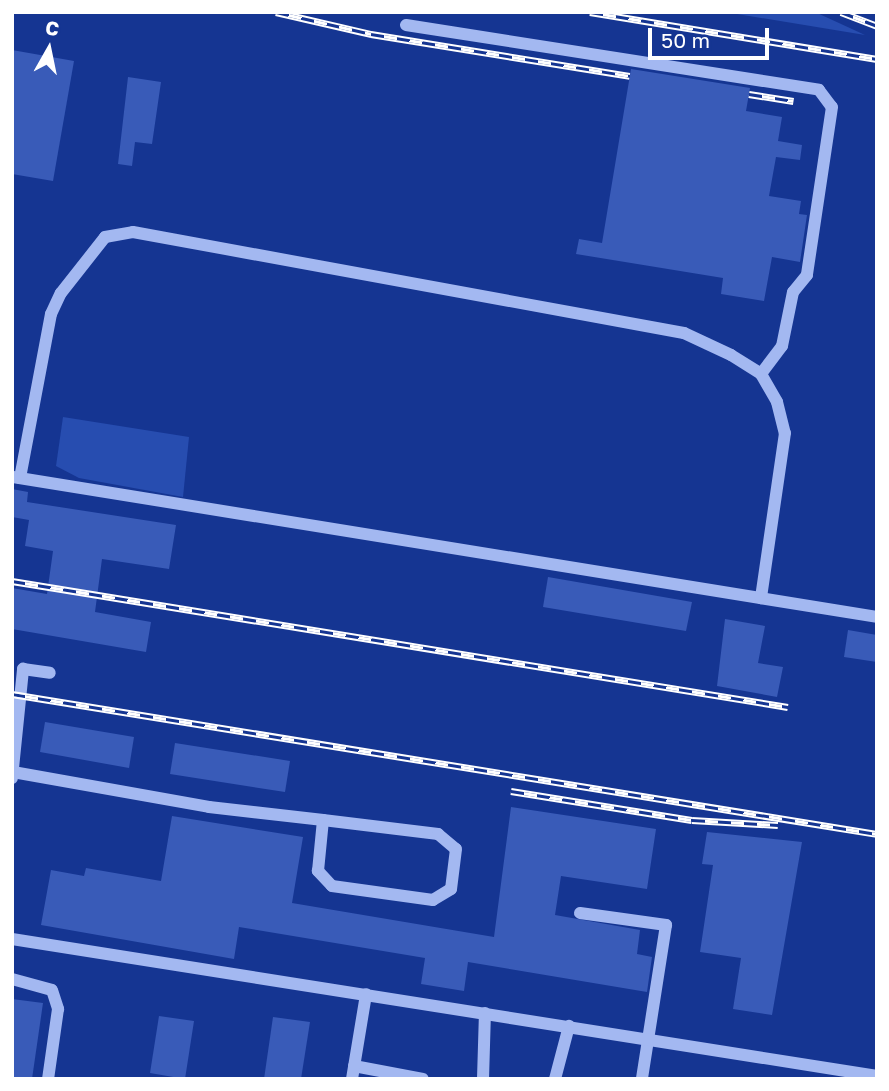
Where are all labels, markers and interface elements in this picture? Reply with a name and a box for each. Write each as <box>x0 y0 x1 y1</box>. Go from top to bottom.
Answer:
north arrow <box>14 14 84 84</box>
scale bar <box>651 14 772 58</box>
text: С <box>44 15 61 40</box>
text: 50 m <box>661 27 710 53</box>

